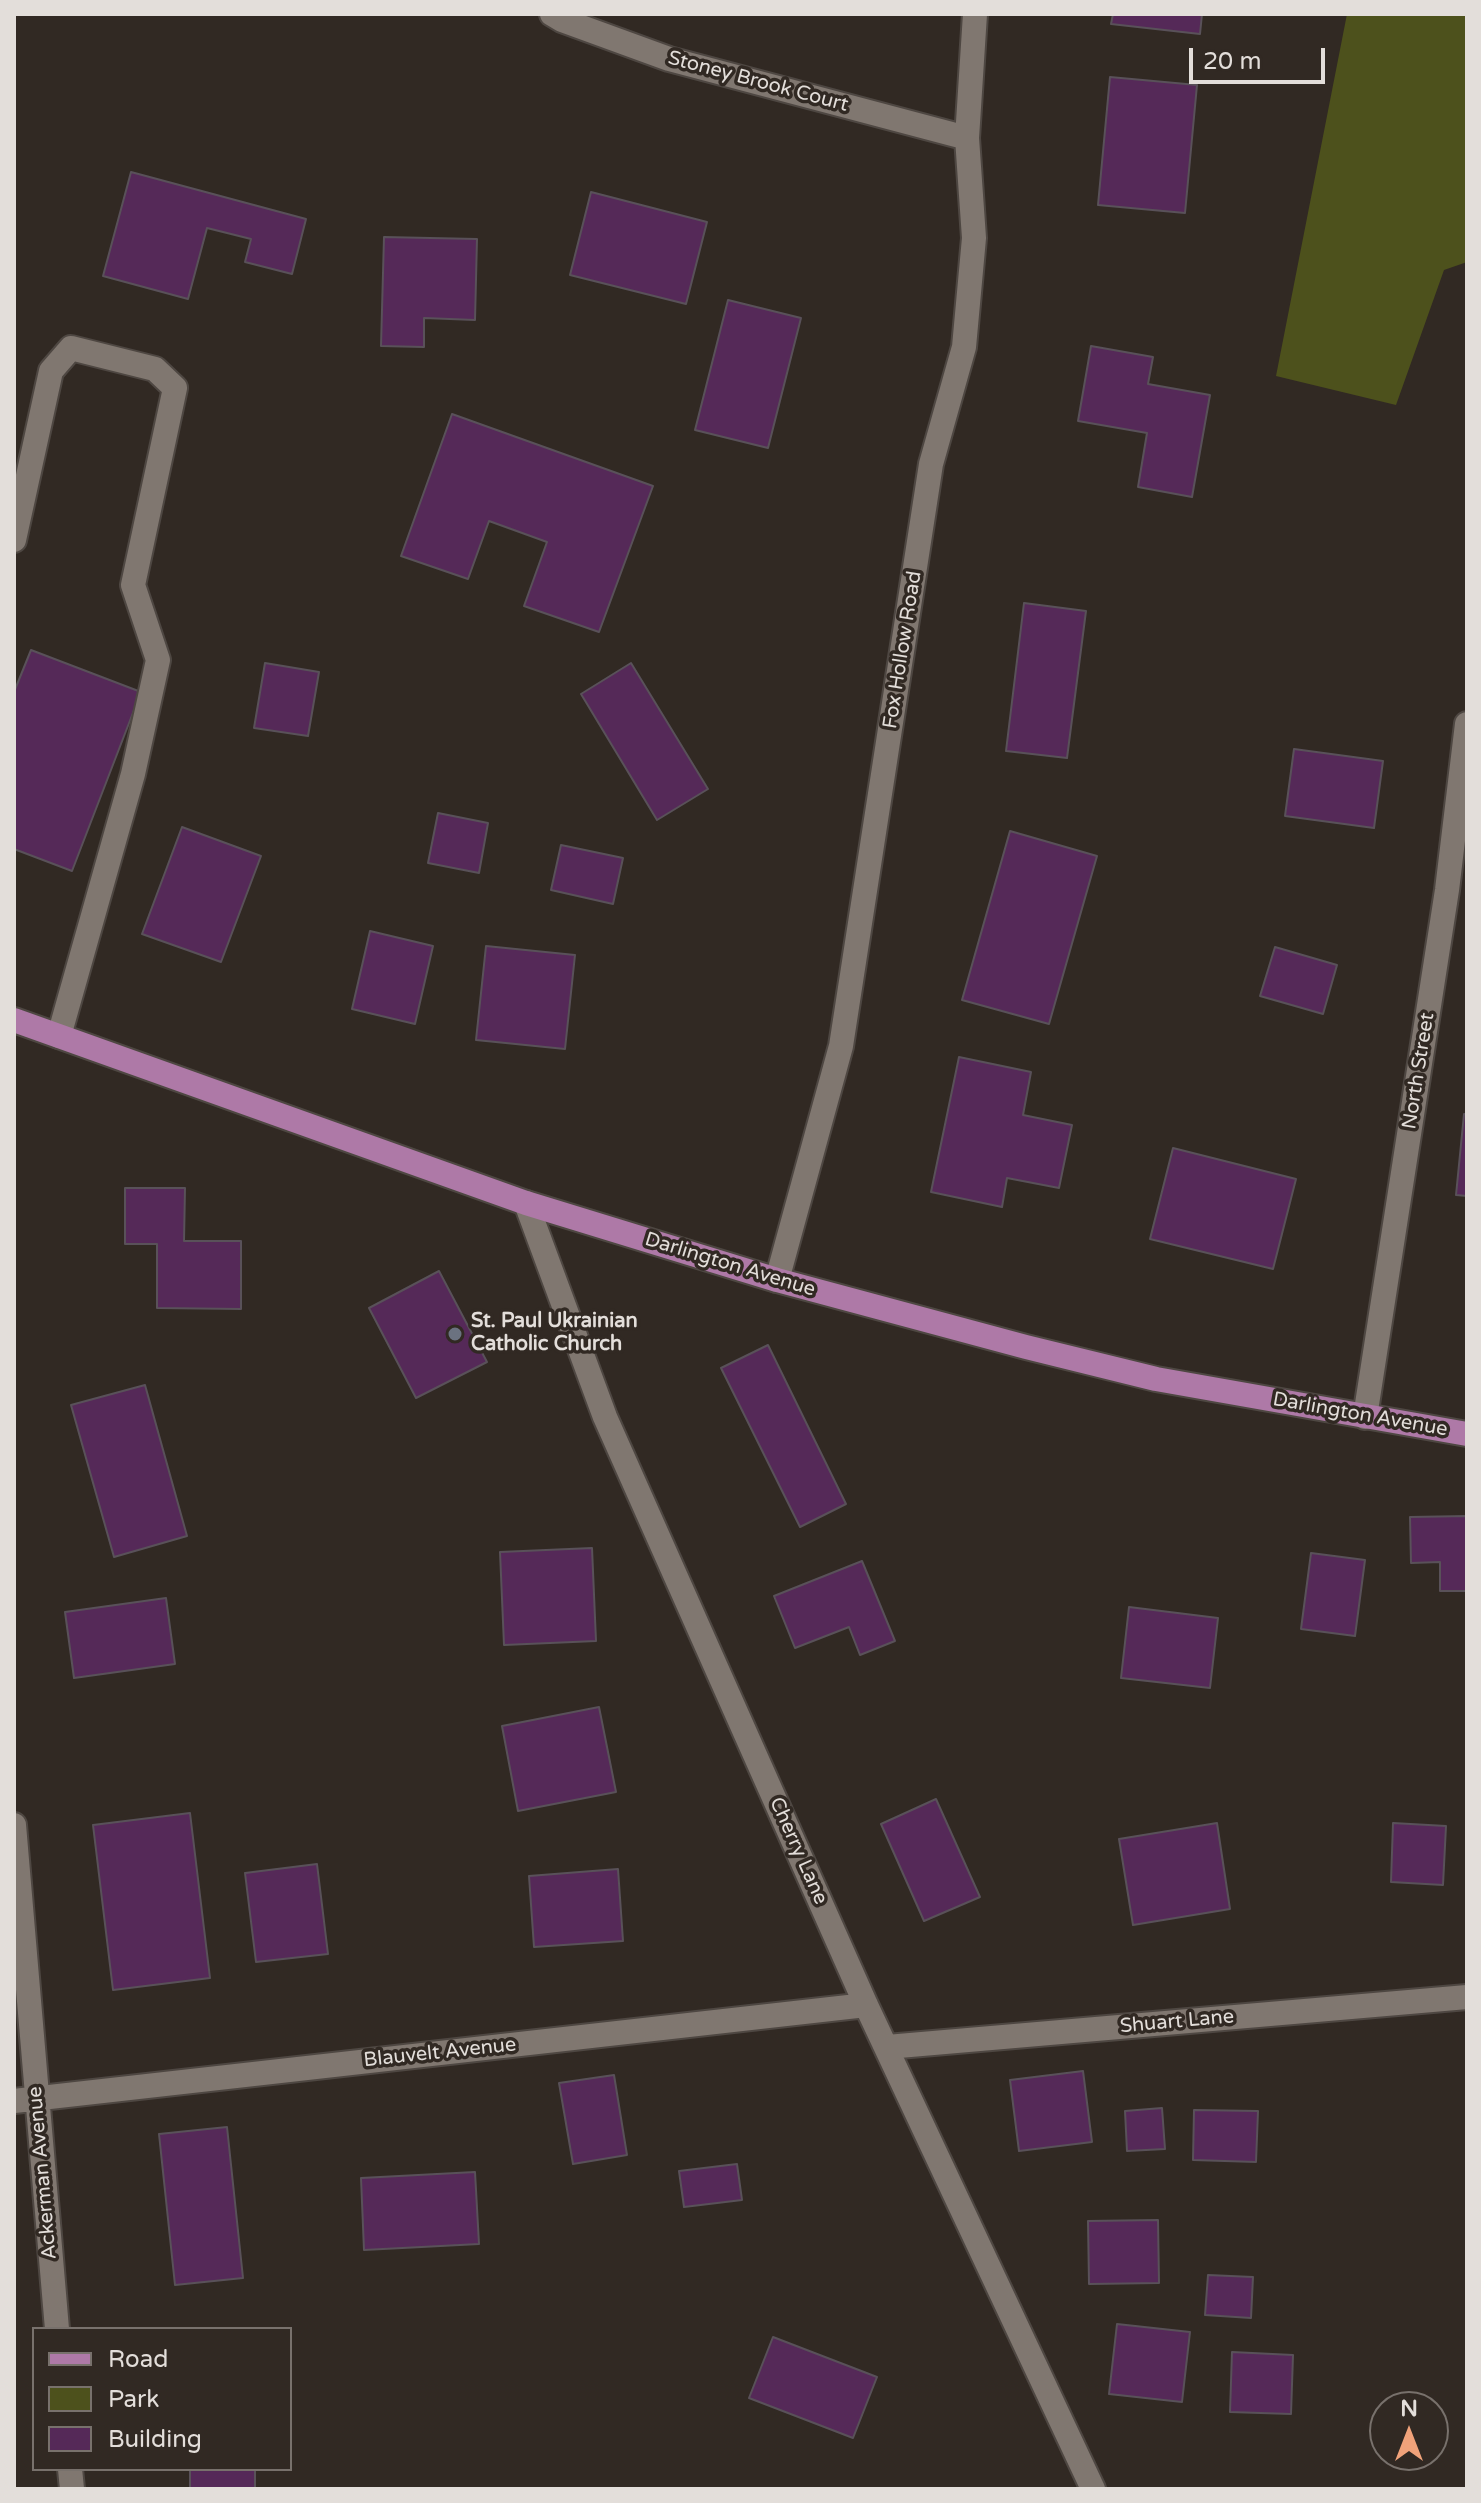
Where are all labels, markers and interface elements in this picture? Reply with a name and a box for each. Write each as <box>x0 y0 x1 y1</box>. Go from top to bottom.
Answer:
scale bar <box>1193 32 1329 82</box>
street label: Stoney Brook Court <box>665 46 851 118</box>
text: 20 m <box>1203 47 1261 76</box>
street label: Fox Hollow Road <box>879 569 927 731</box>
street label: North Street <box>1398 1011 1440 1131</box>
street label: Darlington Avenue <box>642 1228 818 1302</box>
place label: St. Paul Ukrainian Catholic Church <box>471 1310 638 1357</box>
marker: St. Paul Ukrainian Catholic Church <box>446 1325 464 1343</box>
street label: Darlington Avenue <box>1271 1388 1449 1442</box>
street label: Cherry Lane <box>764 1794 832 1908</box>
street label: Shuart Lane <box>1119 2005 1235 2039</box>
street label: Blauvelt Avenue <box>363 2033 517 2073</box>
street label: Ackerman Avenue <box>23 2085 63 2261</box>
legend <box>32 2327 292 2471</box>
text: Road <box>108 2345 168 2374</box>
text: Park <box>108 2385 159 2414</box>
north arrow <box>1369 2391 1449 2471</box>
text: N <box>1400 2396 1418 2422</box>
text: Building <box>108 2425 202 2454</box>

